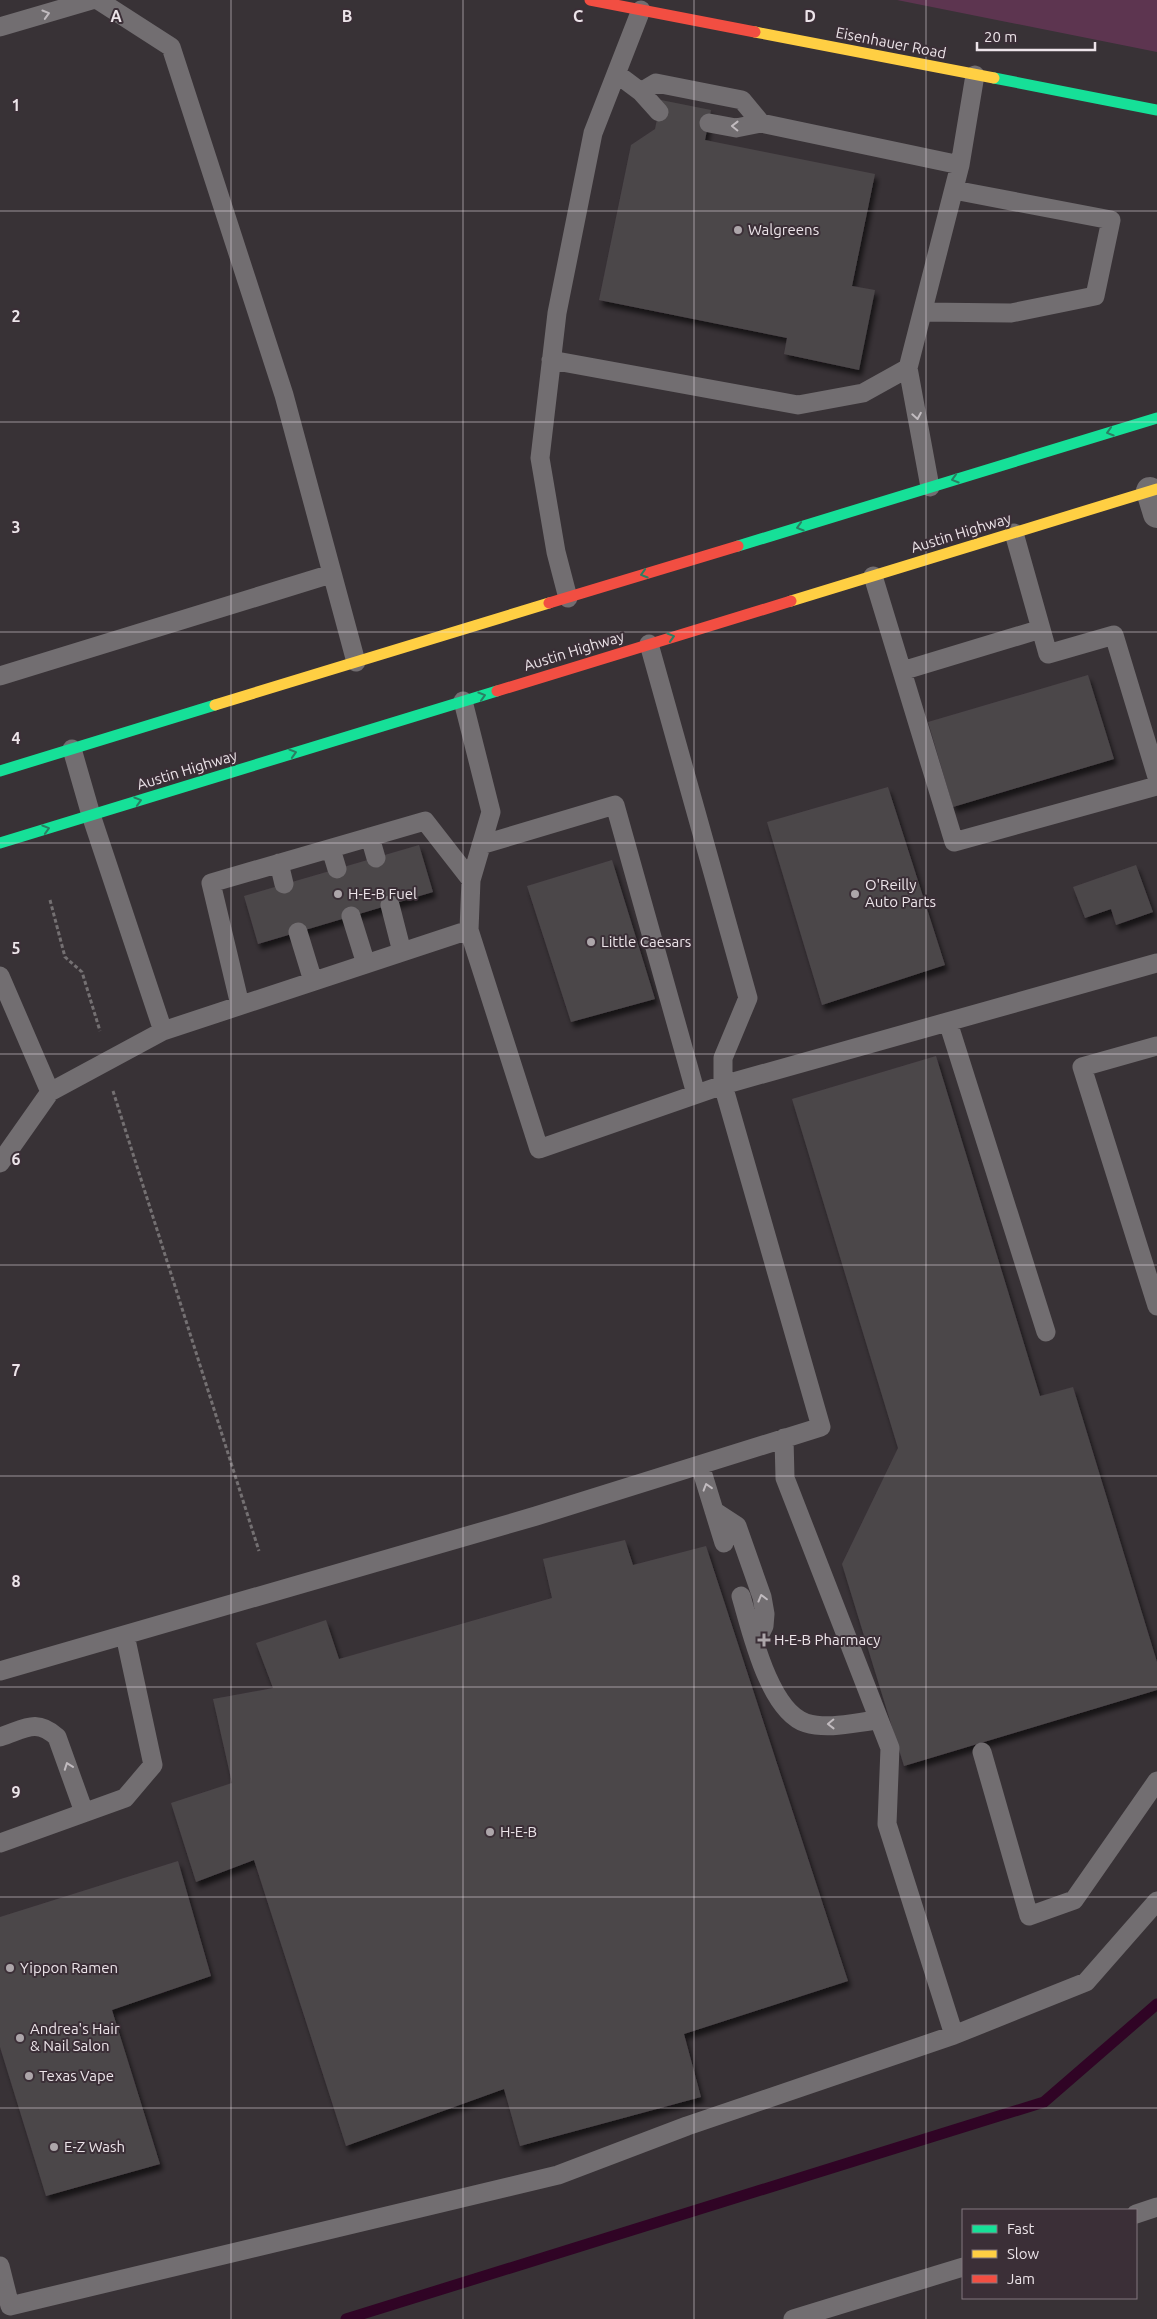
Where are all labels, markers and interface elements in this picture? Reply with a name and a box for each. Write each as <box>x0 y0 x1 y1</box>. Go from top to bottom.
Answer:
text: A <box>110 7 122 25</box>
text: B <box>342 7 352 25</box>
text: C <box>573 7 583 25</box>
text: D <box>804 7 816 25</box>
one-way arrow <box>41 9 50 19</box>
scale bar <box>977 20 1094 52</box>
street label: Eisenhauer Road <box>834 23 948 62</box>
text: 20 m <box>984 28 1017 45</box>
text: 1 <box>11 96 21 114</box>
one-way arrow <box>730 121 738 131</box>
place label: Walgreens <box>748 221 819 238</box>
marker: Walgreens <box>732 224 744 236</box>
text: 2 <box>11 307 21 325</box>
one-way arrow <box>911 411 921 420</box>
one-way arrow <box>1107 426 1115 436</box>
one-way arrow <box>951 474 960 484</box>
street label: Austin Highway <box>909 509 1013 556</box>
text: 3 <box>11 518 21 536</box>
one-way arrow <box>796 521 804 531</box>
one-way arrow <box>640 569 649 579</box>
street label: Austin Highway <box>522 627 626 674</box>
one-way arrow <box>666 633 674 643</box>
one-way arrow <box>477 691 486 701</box>
text: 4 <box>11 729 21 747</box>
street label: Austin Highway <box>135 746 239 793</box>
one-way arrow <box>289 749 297 759</box>
one-way arrow <box>133 796 141 806</box>
one-way arrow <box>41 824 49 834</box>
place label: O'Reilly Auto Parts <box>865 876 936 910</box>
place label: H-E-B Fuel <box>348 885 417 902</box>
marker: H-E-B Fuel <box>332 888 344 900</box>
marker: O'Reilly Auto Parts <box>849 888 861 900</box>
place label: Little Caesars <box>601 933 691 950</box>
marker: Little Caesars <box>585 936 597 948</box>
text: 5 <box>11 939 21 957</box>
text: 6 <box>11 1150 21 1168</box>
text: 7 <box>11 1361 21 1379</box>
one-way arrow <box>703 1484 713 1492</box>
text: 8 <box>11 1572 21 1590</box>
one-way arrow <box>757 1594 767 1602</box>
place label: H-E-B Pharmacy <box>774 1631 880 1648</box>
marker: H-E-B Pharmacy <box>758 1634 770 1646</box>
one-way arrow <box>827 1719 834 1729</box>
one-way arrow <box>64 1763 74 1771</box>
text: 9 <box>11 1783 21 1801</box>
place label: H-E-B <box>500 1823 537 1840</box>
marker: H-E-B <box>484 1826 496 1838</box>
place label: Yippon Ramen <box>20 1959 118 1976</box>
marker: Yippon Ramen <box>4 1962 16 1974</box>
place label: Andrea's Hair & Nail Salon <box>30 2020 120 2054</box>
marker: Andrea's Hair & Nail Salon <box>14 2032 26 2044</box>
place label: Texas Vape <box>39 2067 114 2084</box>
marker: Texas Vape <box>23 2070 35 2082</box>
place label: E-Z Wash <box>64 2138 125 2155</box>
marker: E-Z Wash <box>48 2141 60 2153</box>
legend <box>962 2209 1137 2299</box>
text: Fast <box>1007 2220 1035 2237</box>
text: Slow <box>1007 2245 1040 2262</box>
text: Jam <box>1007 2270 1035 2287</box>

